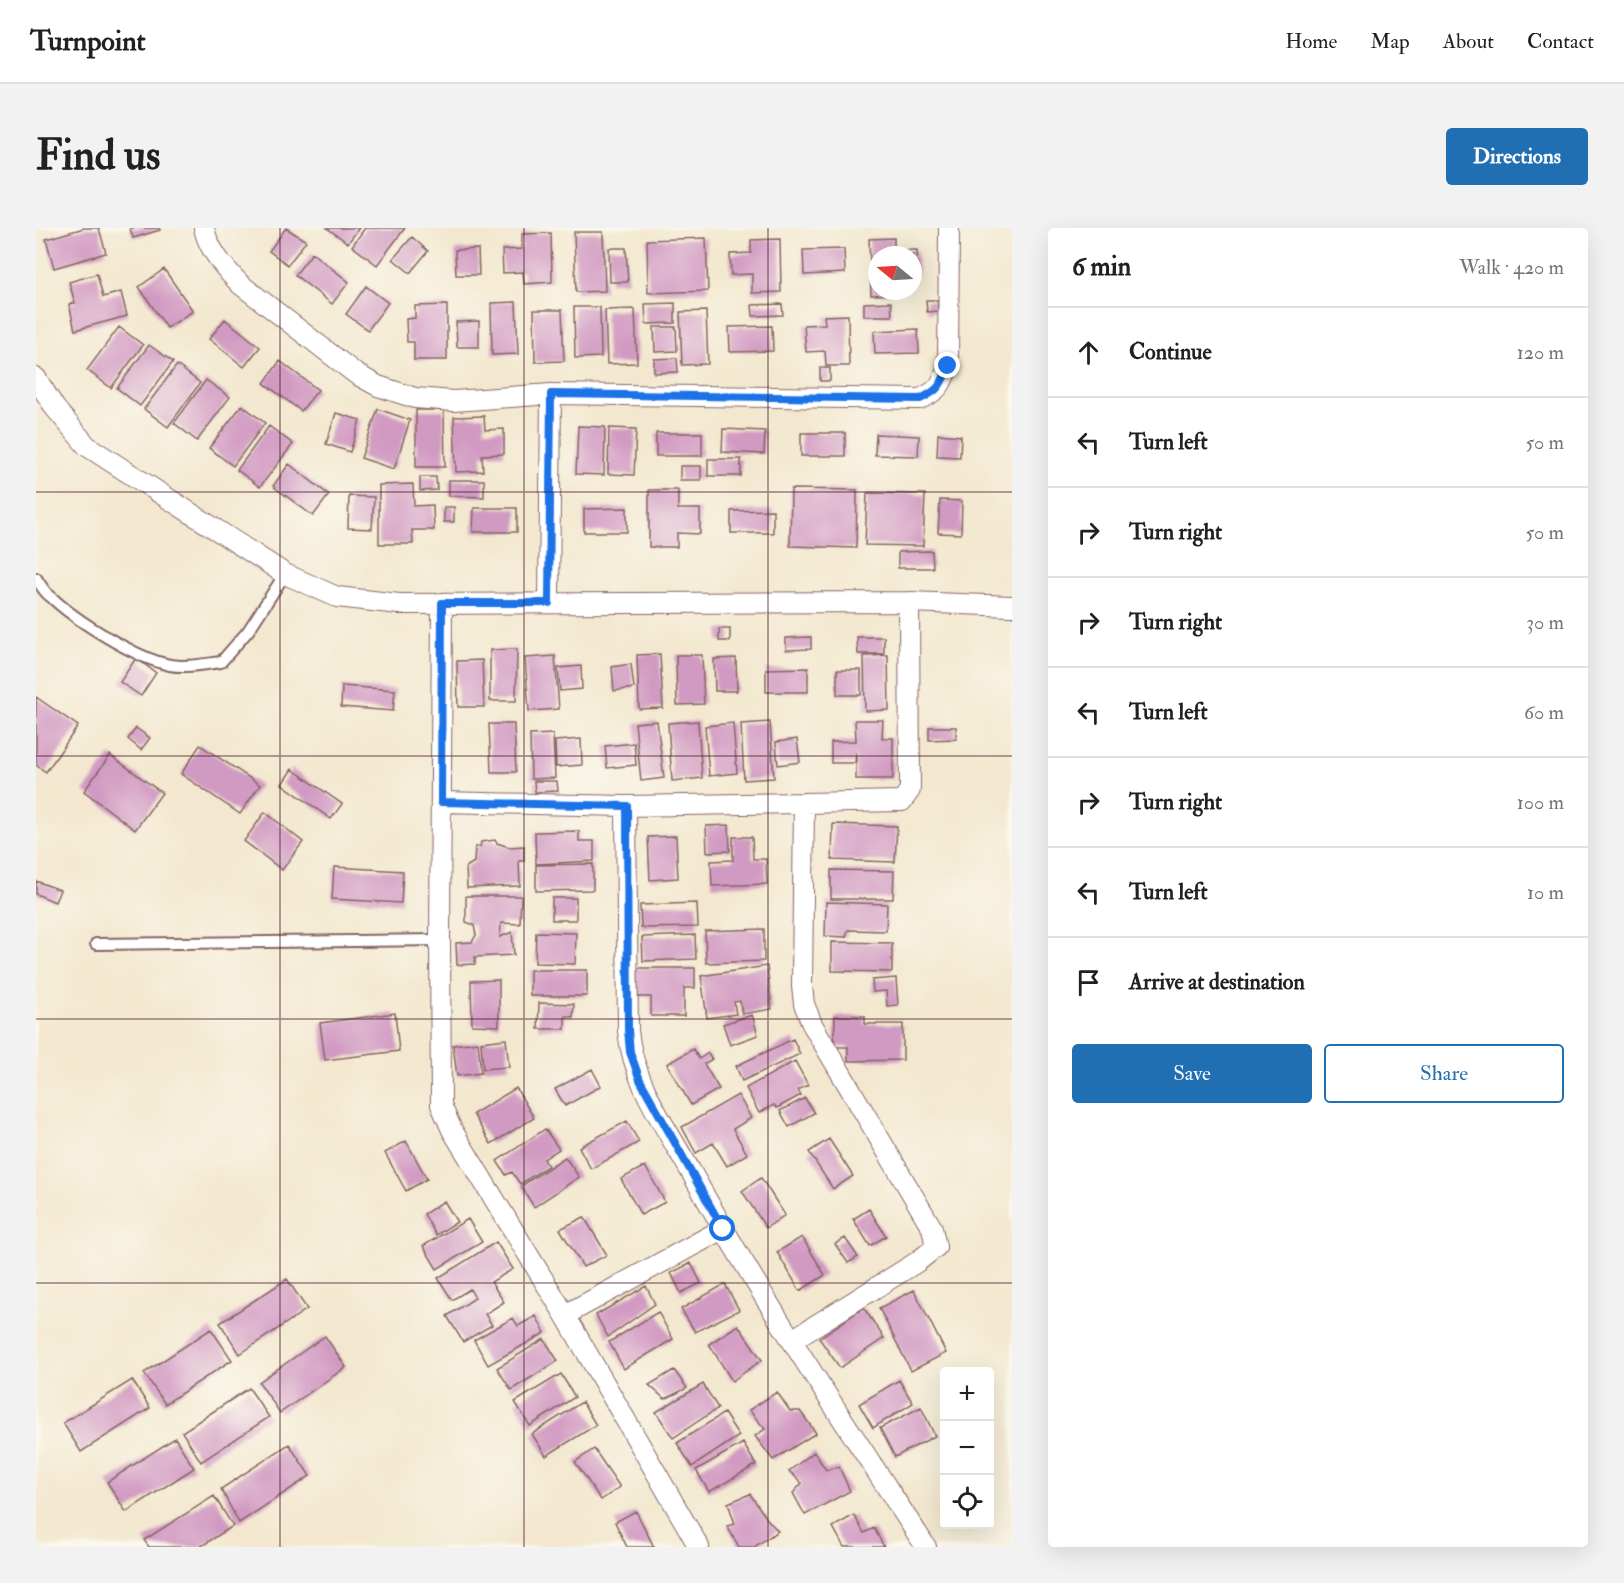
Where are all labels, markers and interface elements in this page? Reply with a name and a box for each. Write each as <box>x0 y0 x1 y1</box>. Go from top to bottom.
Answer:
text: Turnpoint <box>30 24 146 59</box>
text: Home <box>1285 28 1337 55</box>
text: Map <box>1370 28 1410 55</box>
text: About <box>1443 28 1494 55</box>
text: Contact <box>1527 28 1594 55</box>
button: Directions <box>1446 128 1588 185</box>
text: Find us <box>36 130 160 182</box>
north arrow <box>868 246 922 300</box>
text: 6 min <box>1072 251 1131 283</box>
text: Walk · 420 m <box>1459 255 1564 280</box>
icon: ahead <box>1072 336 1105 369</box>
text: Continue <box>1129 338 1212 366</box>
text: 120 m <box>1517 340 1564 365</box>
route end <box>934 352 960 378</box>
icon: left <box>1072 426 1105 459</box>
text: Turn left <box>1129 428 1208 456</box>
text: 50 m <box>1525 430 1564 455</box>
icon: right <box>1072 516 1105 549</box>
text: Turn right <box>1129 518 1222 546</box>
text: 50 m <box>1525 520 1564 545</box>
icon: right <box>1072 606 1105 639</box>
text: Turn right <box>1129 608 1222 636</box>
text: 30 m <box>1526 610 1564 635</box>
icon: left <box>1072 696 1105 729</box>
text: Turn left <box>1129 698 1208 726</box>
text: 60 m <box>1524 700 1564 725</box>
icon: right <box>1072 786 1105 819</box>
text: Turn right <box>1129 788 1222 816</box>
text: 100 m <box>1517 790 1564 815</box>
icon: left <box>1072 876 1105 909</box>
text: Turn left <box>1129 878 1208 906</box>
text: 10 m <box>1527 880 1564 905</box>
icon: arrive <box>1072 966 1105 999</box>
text: Arrive at destination <box>1129 968 1305 996</box>
button: Save <box>1072 1044 1312 1103</box>
button: Share <box>1324 1044 1564 1103</box>
route start <box>709 1215 735 1241</box>
map controls <box>940 1367 994 1529</box>
button: + <box>940 1367 994 1421</box>
button: − <box>940 1421 994 1475</box>
button: locate <box>940 1475 994 1529</box>

